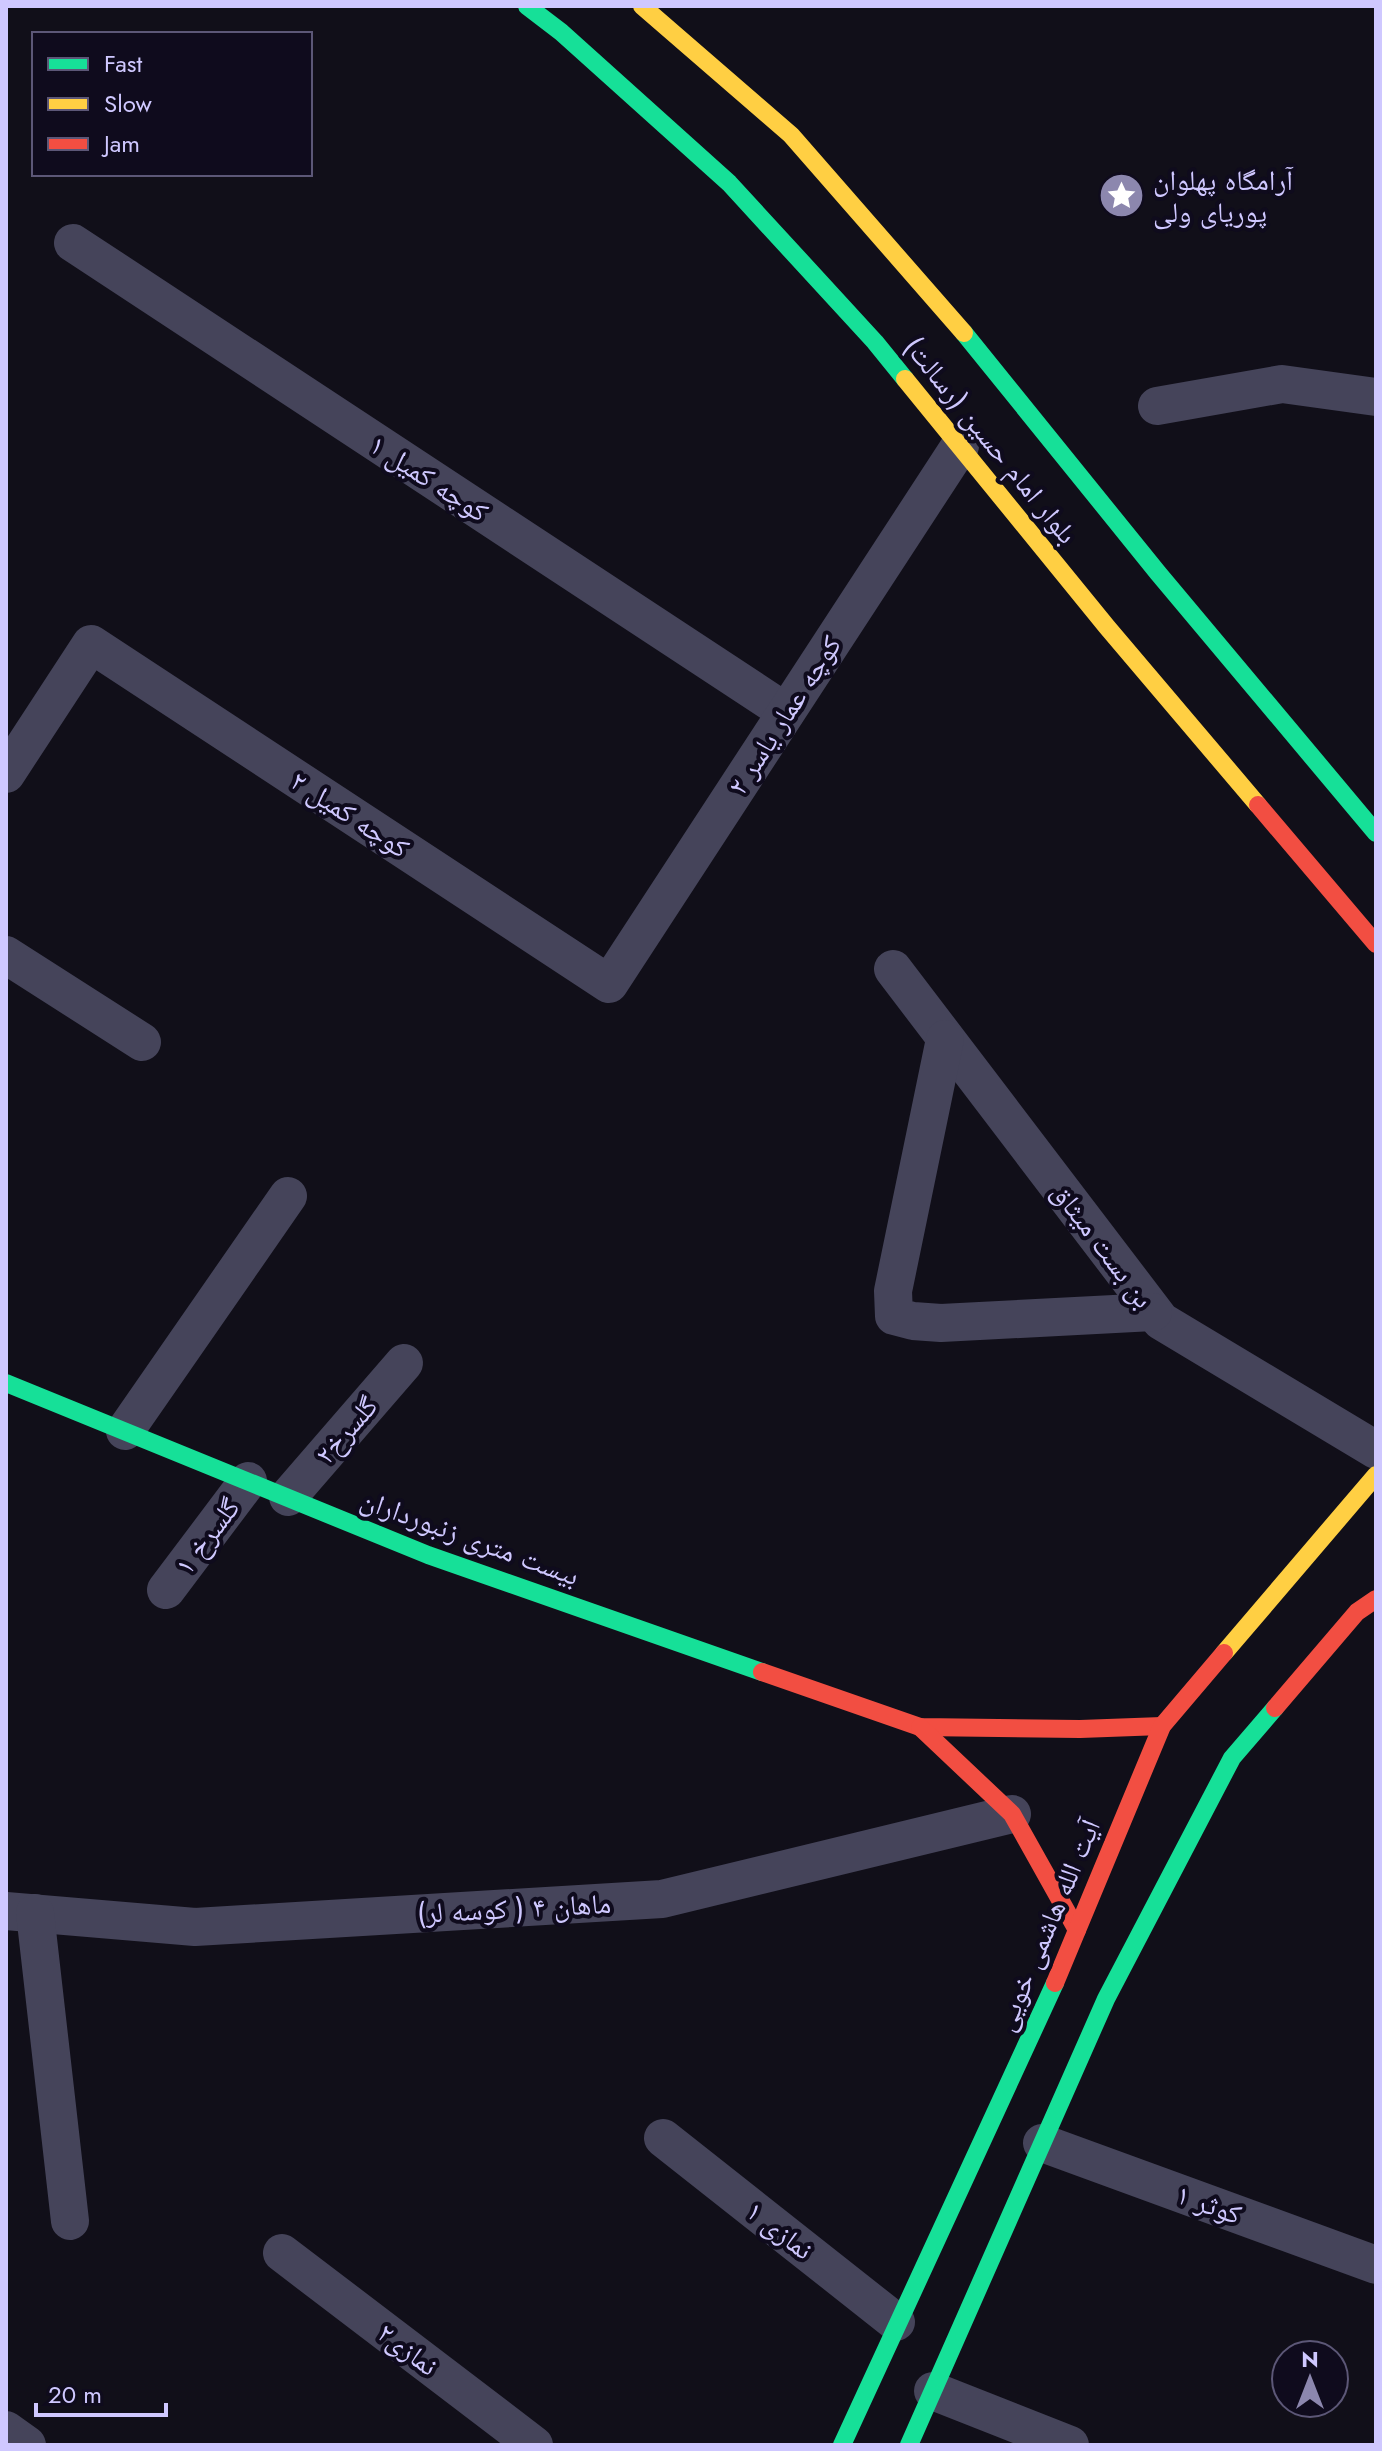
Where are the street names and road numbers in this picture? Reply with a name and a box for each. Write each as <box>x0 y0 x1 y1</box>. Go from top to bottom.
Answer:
street label: بلوار امام حسین (رسالت) <box>894 328 1087 553</box>
street label: کوچه کمیل ۱ <box>361 425 497 532</box>
street label: کوچه عمار یاسر ۲ <box>717 627 852 803</box>
street label: کوچه کمیل ۲ <box>282 761 418 868</box>
street label: بن بست میثاق <box>1042 1174 1164 1317</box>
street label: گلسرخ۲ <box>305 1387 388 1473</box>
street label: بیست متری زنبورداران <box>355 1479 585 1596</box>
street label: گلسرخ ۱ <box>165 1489 250 1583</box>
street label: آیت الله هاشمی خویی <box>984 1812 1111 2038</box>
street label: ماهان ۴ ( کوسه لر) <box>416 1883 612 1934</box>
street label: کوثر ۱ <box>1171 2174 1247 2235</box>
street label: نمازی ۱ <box>737 2191 822 2270</box>
street label: نمازی۲ <box>369 2313 447 2386</box>

